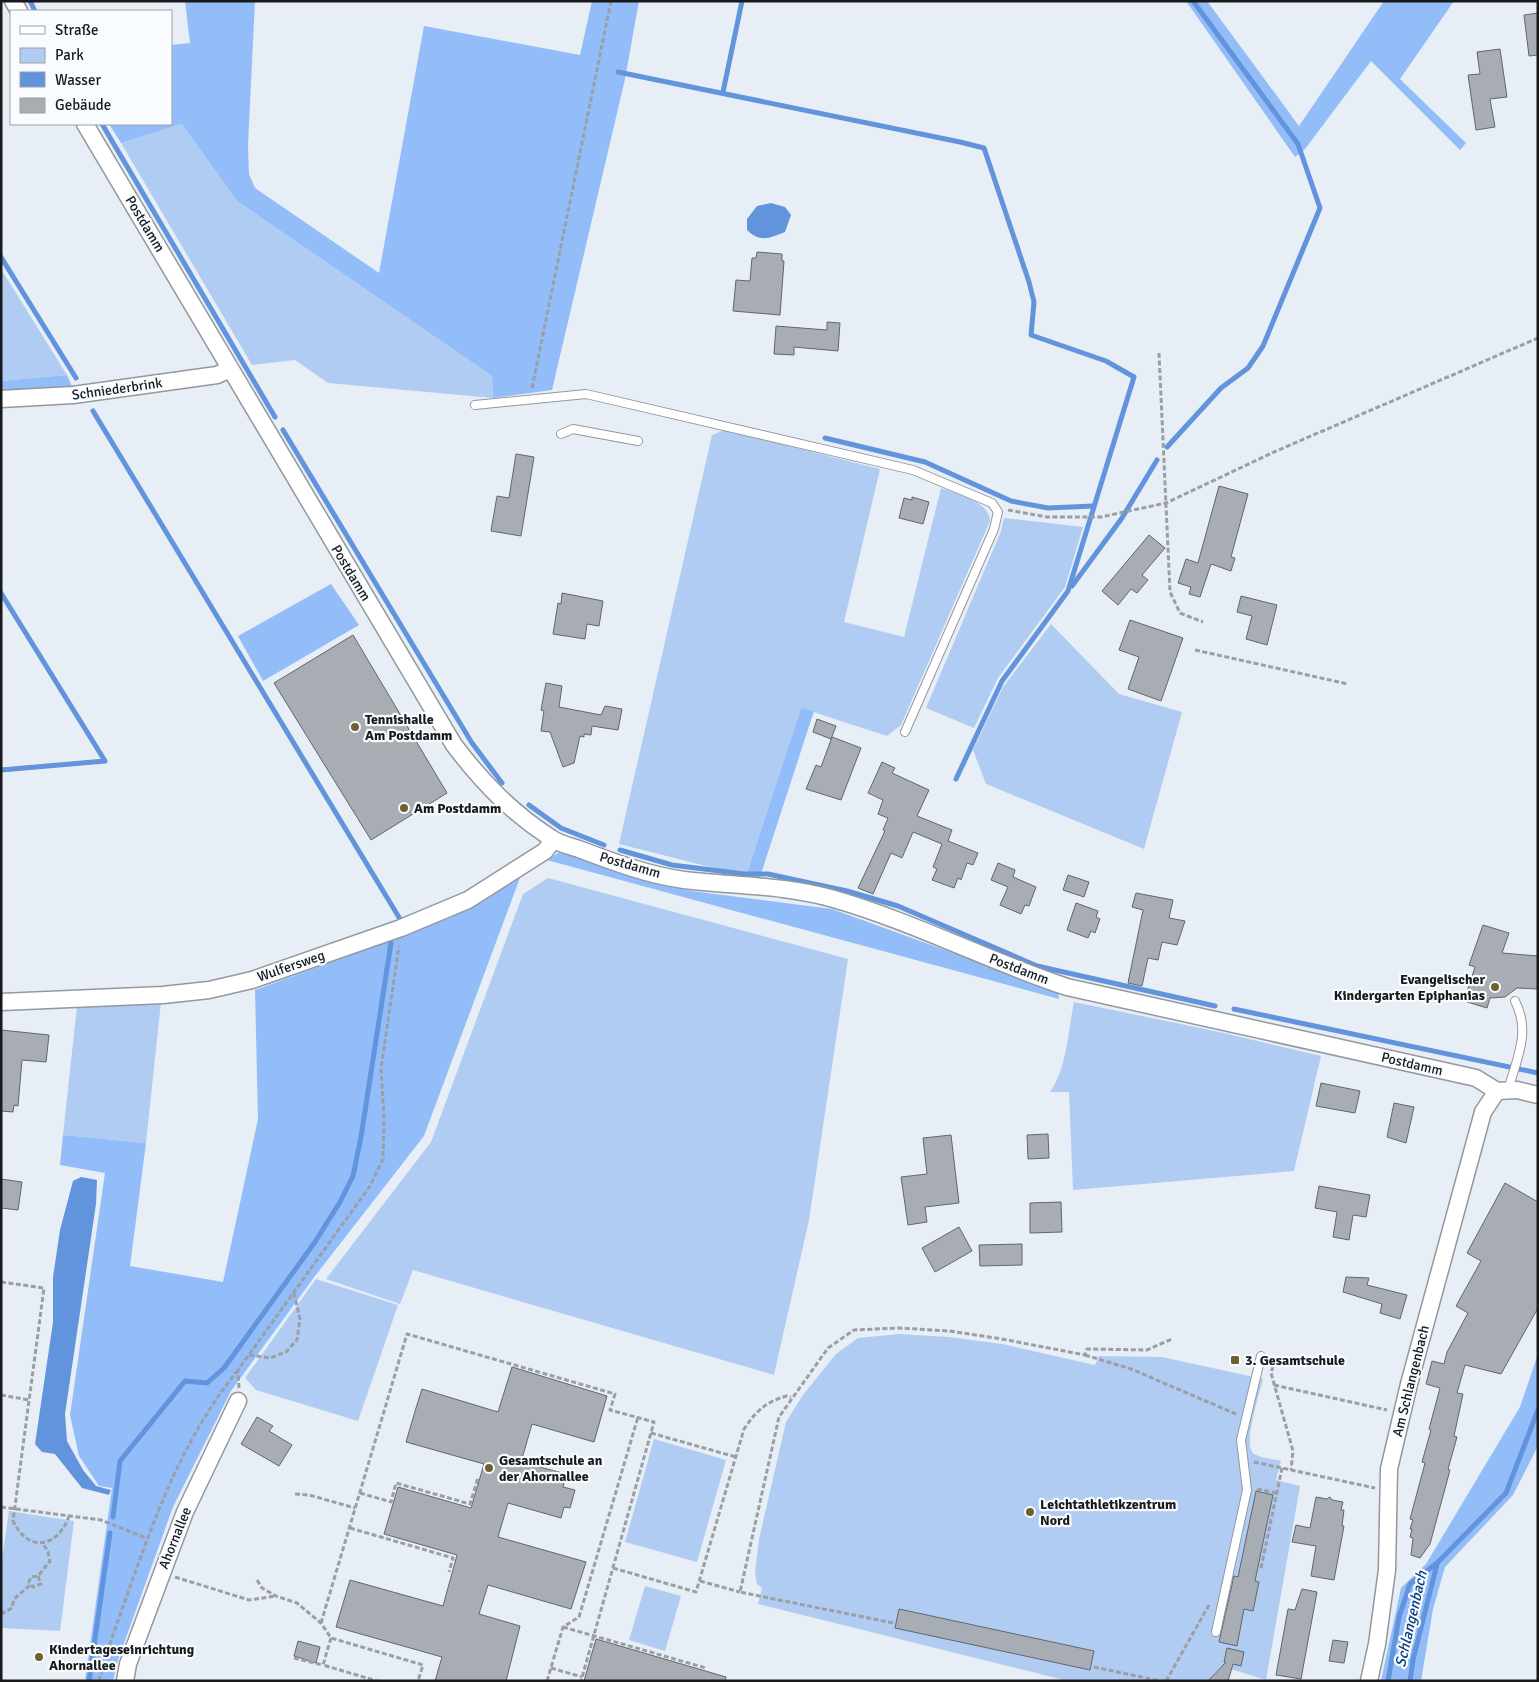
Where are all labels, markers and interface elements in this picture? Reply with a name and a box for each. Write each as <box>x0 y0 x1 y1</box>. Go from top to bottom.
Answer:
legend <box>10 10 172 125</box>
text: Straße <box>55 21 99 39</box>
text: Park <box>55 46 84 64</box>
text: Wasser <box>55 71 101 89</box>
text: Gebäude <box>55 96 111 114</box>
street label: Postdamm <box>122 193 168 255</box>
street label: Schniederbrink <box>71 374 163 404</box>
street label: Postdamm <box>328 542 374 604</box>
place label: Tennishalle Am Postdamm <box>365 711 452 744</box>
marker: Tennishalle Am Postdamm <box>349 721 361 733</box>
place label: Am Postdamm <box>414 800 501 817</box>
marker: Am Postdamm <box>398 802 410 814</box>
street label: Postdamm <box>598 848 662 882</box>
street label: Wulfersweg <box>255 947 327 985</box>
street label: Postdamm <box>987 950 1051 988</box>
place label: Evangelischer Kindergarten Epiphanias <box>1334 971 1485 1004</box>
marker: Evangelischer Kindergarten Epiphanias <box>1489 981 1501 993</box>
street label: Postdamm <box>1380 1049 1444 1079</box>
street label: Am Schlangenbach <box>1389 1323 1433 1439</box>
place label: 3. Gesamtschule <box>1245 1352 1345 1369</box>
marker: 3. Gesamtschule <box>1229 1354 1241 1366</box>
place label: Gesamtschule an der Ahornallee <box>499 1452 603 1485</box>
marker: Gesamtschule an der Ahornallee <box>483 1462 495 1474</box>
place label: Leichtathletikzentrum Nord <box>1040 1496 1176 1529</box>
street label: Ahornallee <box>155 1505 195 1571</box>
marker: Leichtathletikzentrum Nord <box>1024 1506 1036 1518</box>
water label: Schlangenbach <box>1391 1568 1431 1669</box>
place label: Kindertageseinrichtung Ahornallee <box>49 1641 195 1674</box>
marker: Kindertageseinrichtung Ahornallee <box>33 1651 45 1663</box>

